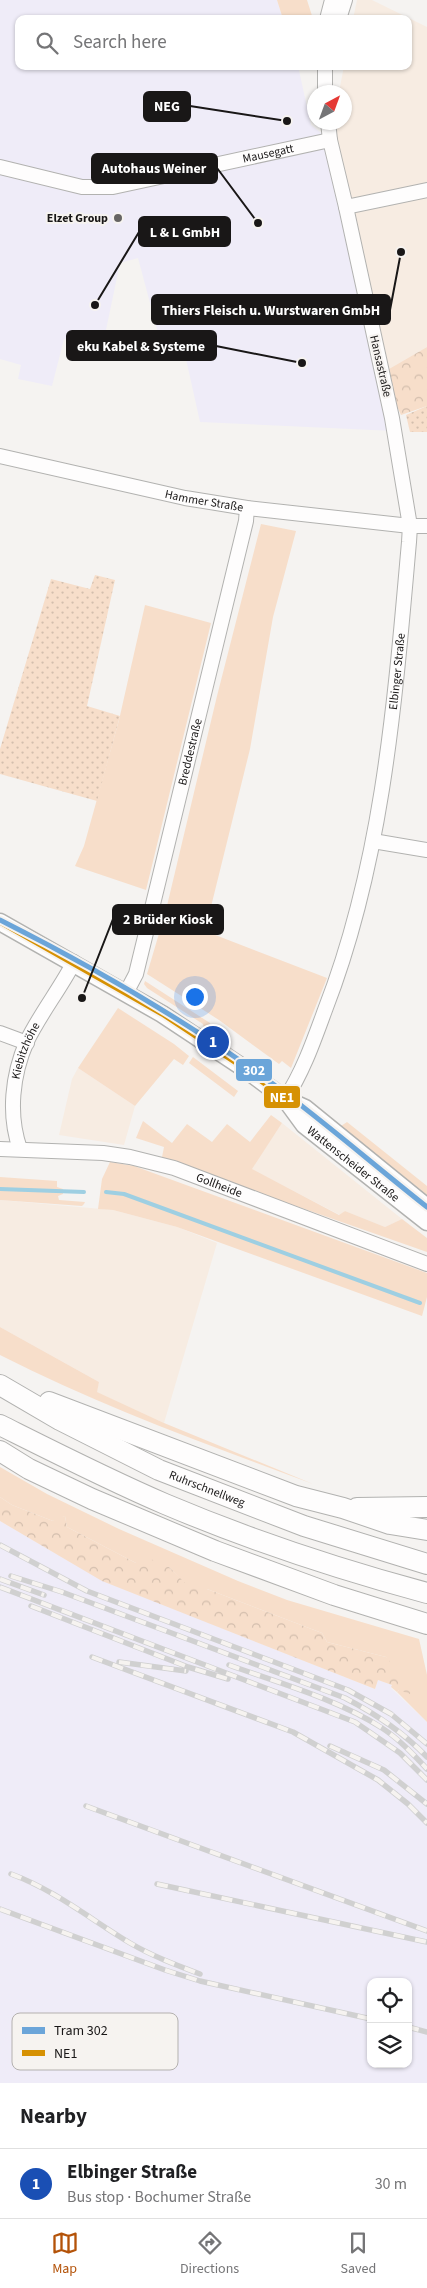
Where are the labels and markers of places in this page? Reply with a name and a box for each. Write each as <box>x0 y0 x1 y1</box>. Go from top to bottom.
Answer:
callout: NEG <box>144 92 190 121</box>
callout: Autohaus Weiner <box>92 154 217 183</box>
place label: Elzet Group <box>47 210 108 227</box>
marker: Elzet Group <box>112 212 124 224</box>
callout: L & L GmbH <box>139 217 230 246</box>
callout: Thiers Fleisch u. Wurstwaren GmbH <box>152 295 390 324</box>
callout: eku Kabel & Systeme <box>67 331 216 360</box>
callout: 2 Brüder Kiosk <box>113 905 223 934</box>
pin: 1 <box>197 1023 229 1061</box>

